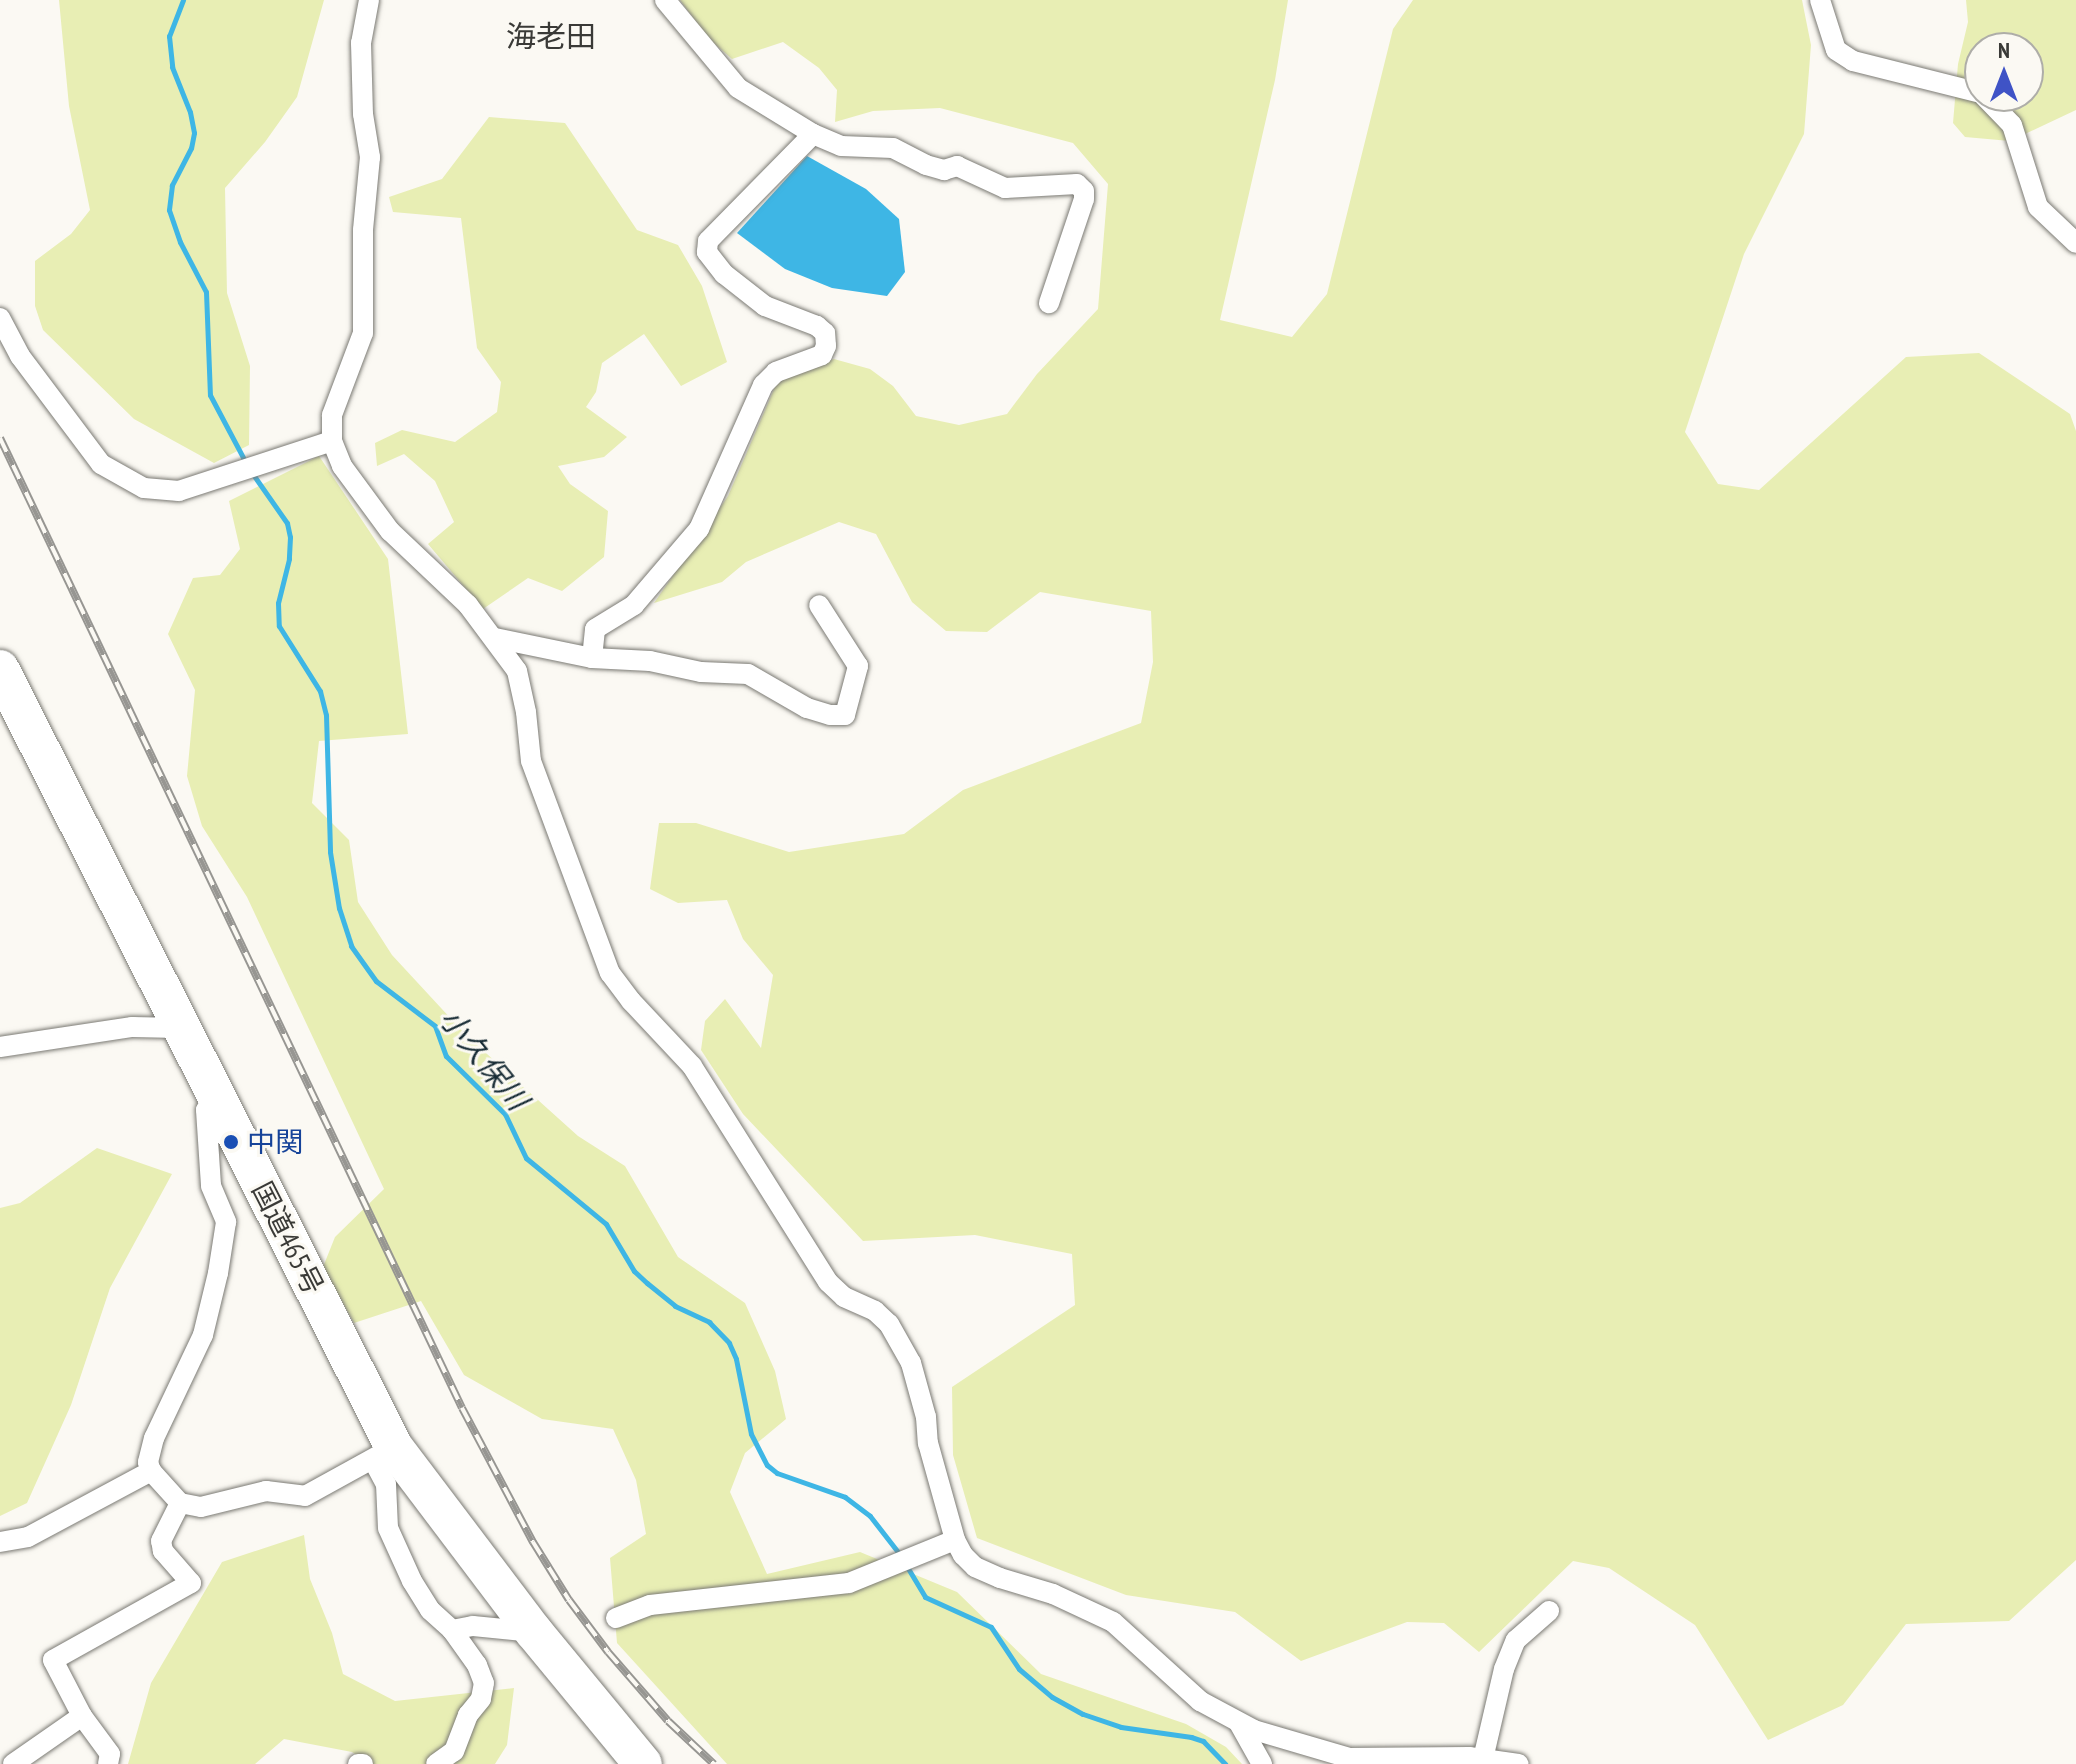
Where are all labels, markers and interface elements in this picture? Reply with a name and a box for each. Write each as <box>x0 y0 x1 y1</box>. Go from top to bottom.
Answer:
district label: 海老田 <box>506 18 596 54</box>
north arrow <box>1964 32 2044 112</box>
text: N <box>1998 36 2010 64</box>
water label: 小久保川 <box>432 1001 536 1117</box>
place label: 中関 <box>247 1125 303 1159</box>
marker: 中関 <box>222 1133 240 1151</box>
street label: 国道465号 <box>245 1176 331 1300</box>

